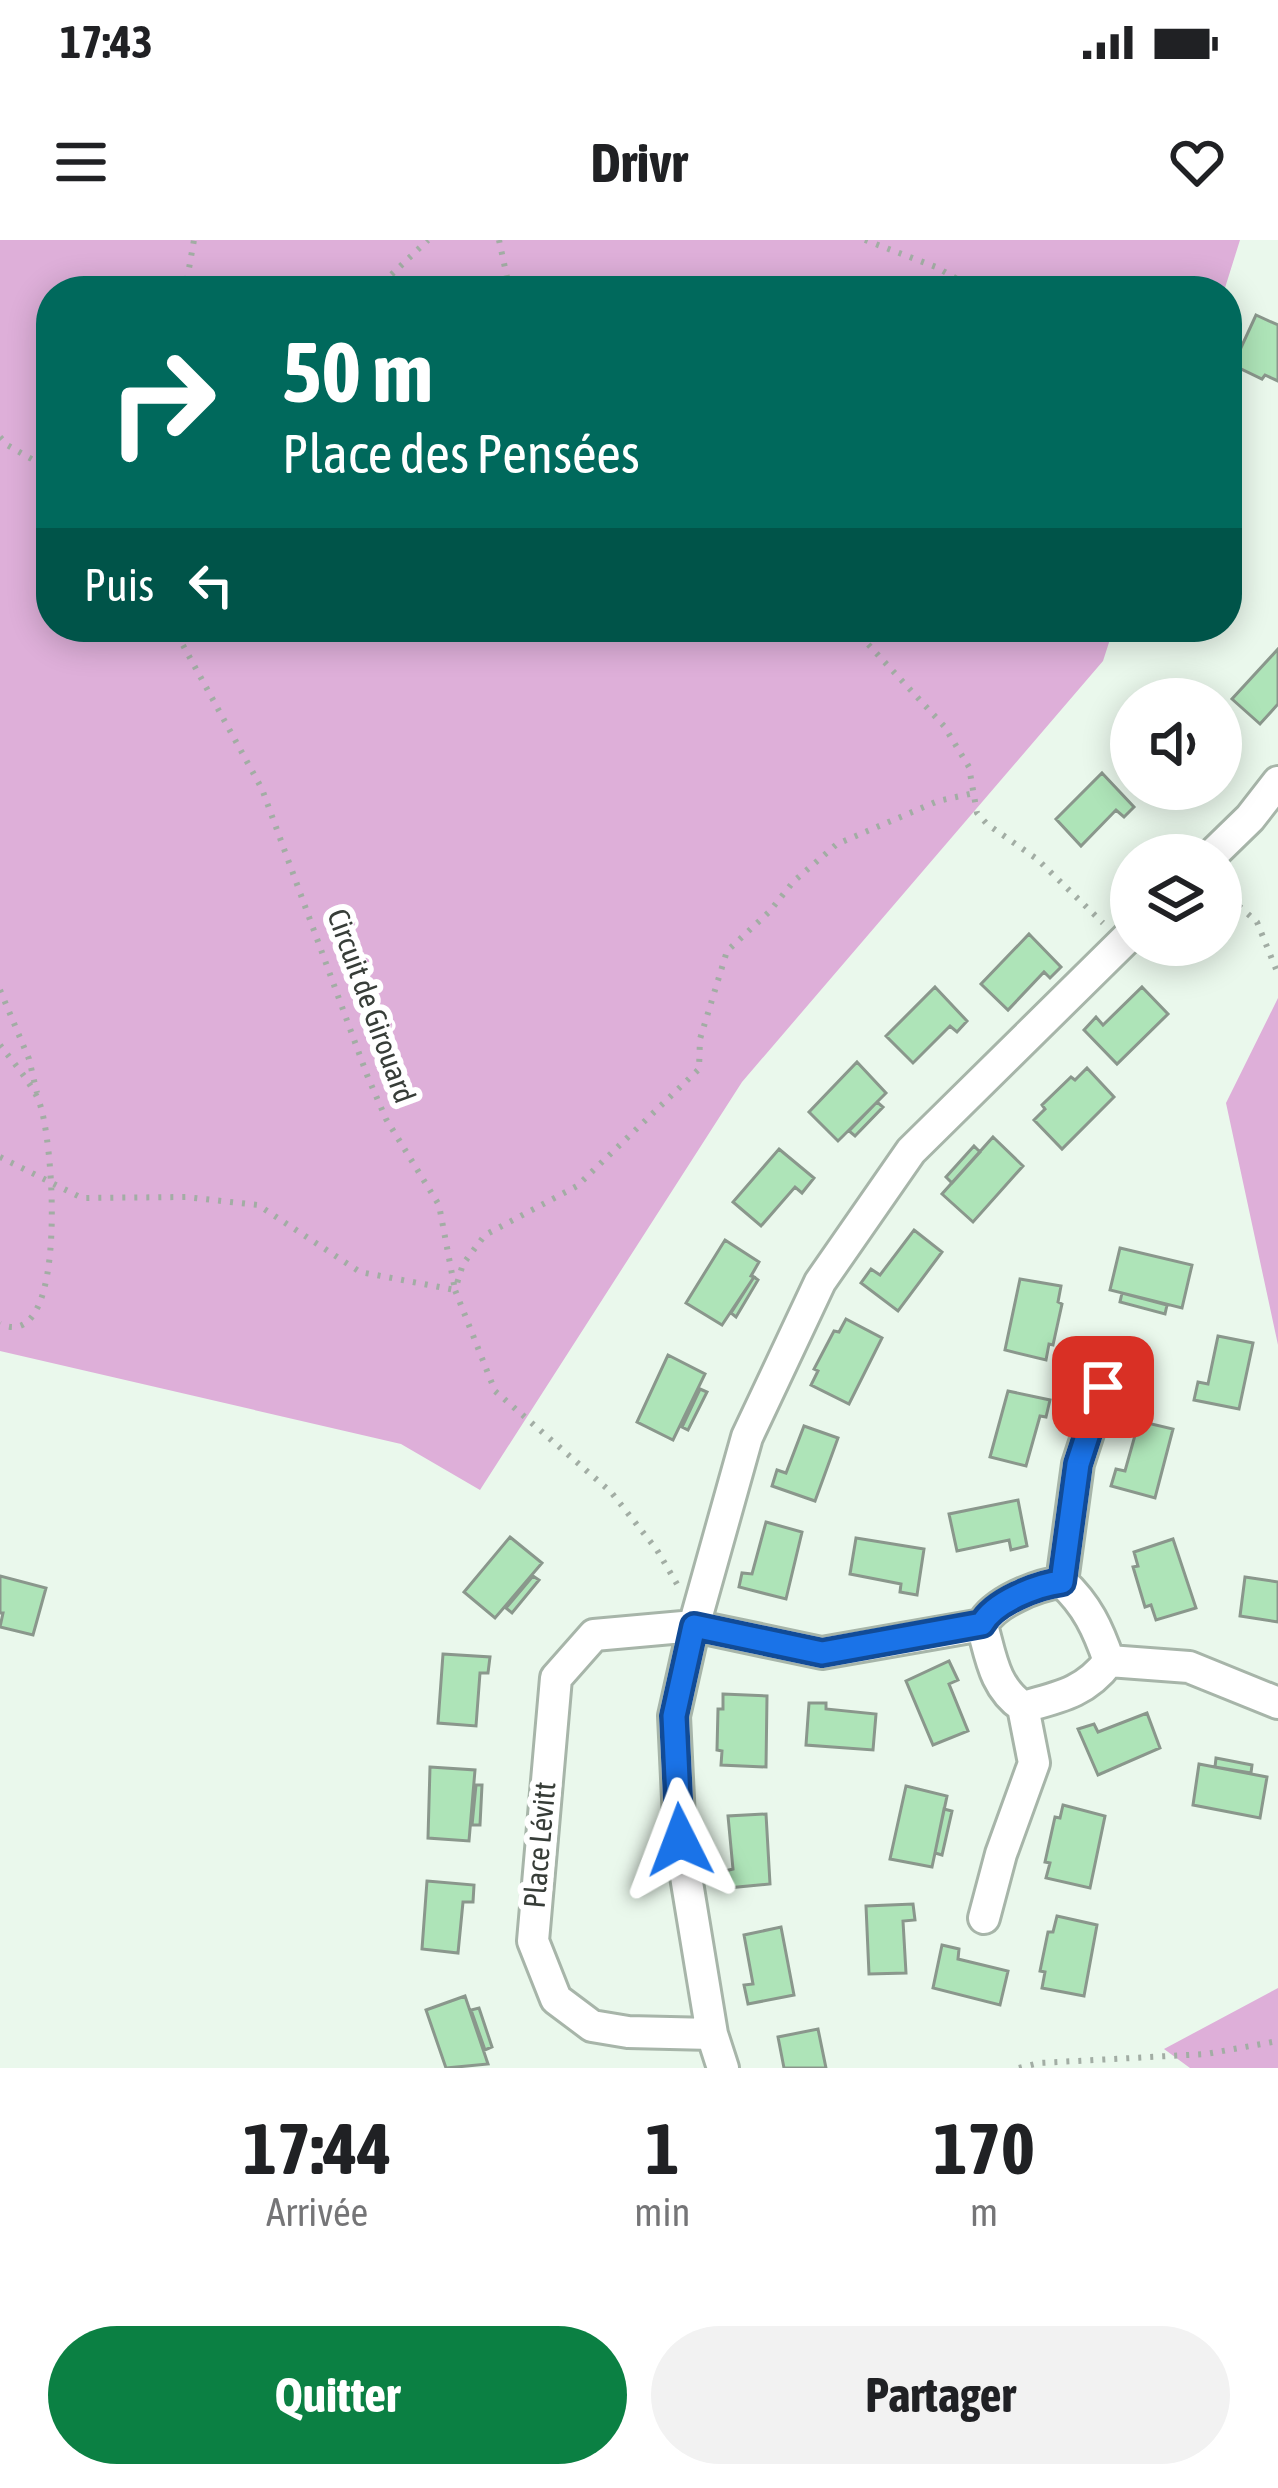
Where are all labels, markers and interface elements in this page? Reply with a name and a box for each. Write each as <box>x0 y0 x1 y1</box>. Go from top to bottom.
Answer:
text: 17:43 <box>60 16 153 68</box>
icon: menu <box>48 129 114 195</box>
icon: heart <box>1164 129 1230 195</box>
text: Drivr <box>591 132 687 193</box>
icon: right <box>84 324 240 480</box>
text: 50 m <box>282 324 433 420</box>
text: Place des Pensées <box>282 423 640 484</box>
icon: left <box>178 552 244 618</box>
text: Puis <box>84 559 154 611</box>
map controls <box>1110 678 1242 966</box>
button: sound <box>1110 678 1242 810</box>
button: layers <box>1110 834 1242 966</box>
street label: Circuit de Girouard <box>321 904 423 1107</box>
pin <box>1052 1336 1154 1438</box>
icon: arrive <box>1070 1354 1136 1420</box>
position arrow <box>617 1777 743 1903</box>
street label: Place Lévitt <box>517 1780 561 1910</box>
text: 17:44 <box>243 2107 391 2189</box>
text: 1 <box>645 2107 679 2189</box>
text: 170 <box>933 2107 1035 2189</box>
text: Arrivée <box>266 2190 368 2234</box>
text: min <box>634 2190 690 2234</box>
text: m <box>970 2190 998 2234</box>
button: Quitter <box>48 2326 627 2464</box>
button: Partager <box>651 2326 1230 2464</box>

